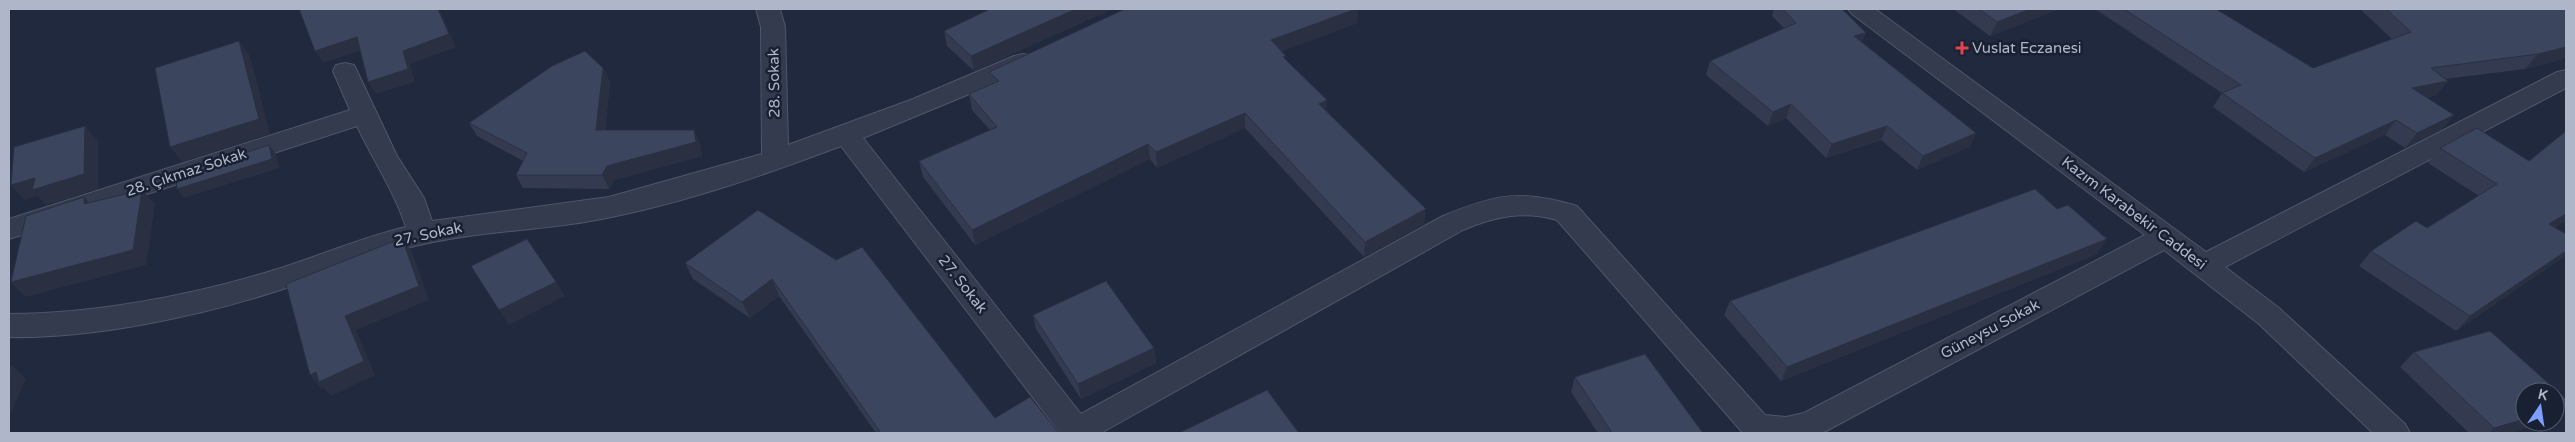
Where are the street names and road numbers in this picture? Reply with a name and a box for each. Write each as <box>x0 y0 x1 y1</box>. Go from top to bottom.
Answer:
street label: 28. Sokak <box>764 48 784 118</box>
street label: 28. Çıkmaz Sokak <box>124 144 248 200</box>
street label: Kazım Karabekir Caddesi <box>2058 153 2210 273</box>
street label: 27. Sokak <box>392 218 464 250</box>
street label: 27. Sokak <box>935 251 991 317</box>
street label: Güneysu Sokak <box>1938 295 2042 363</box>

